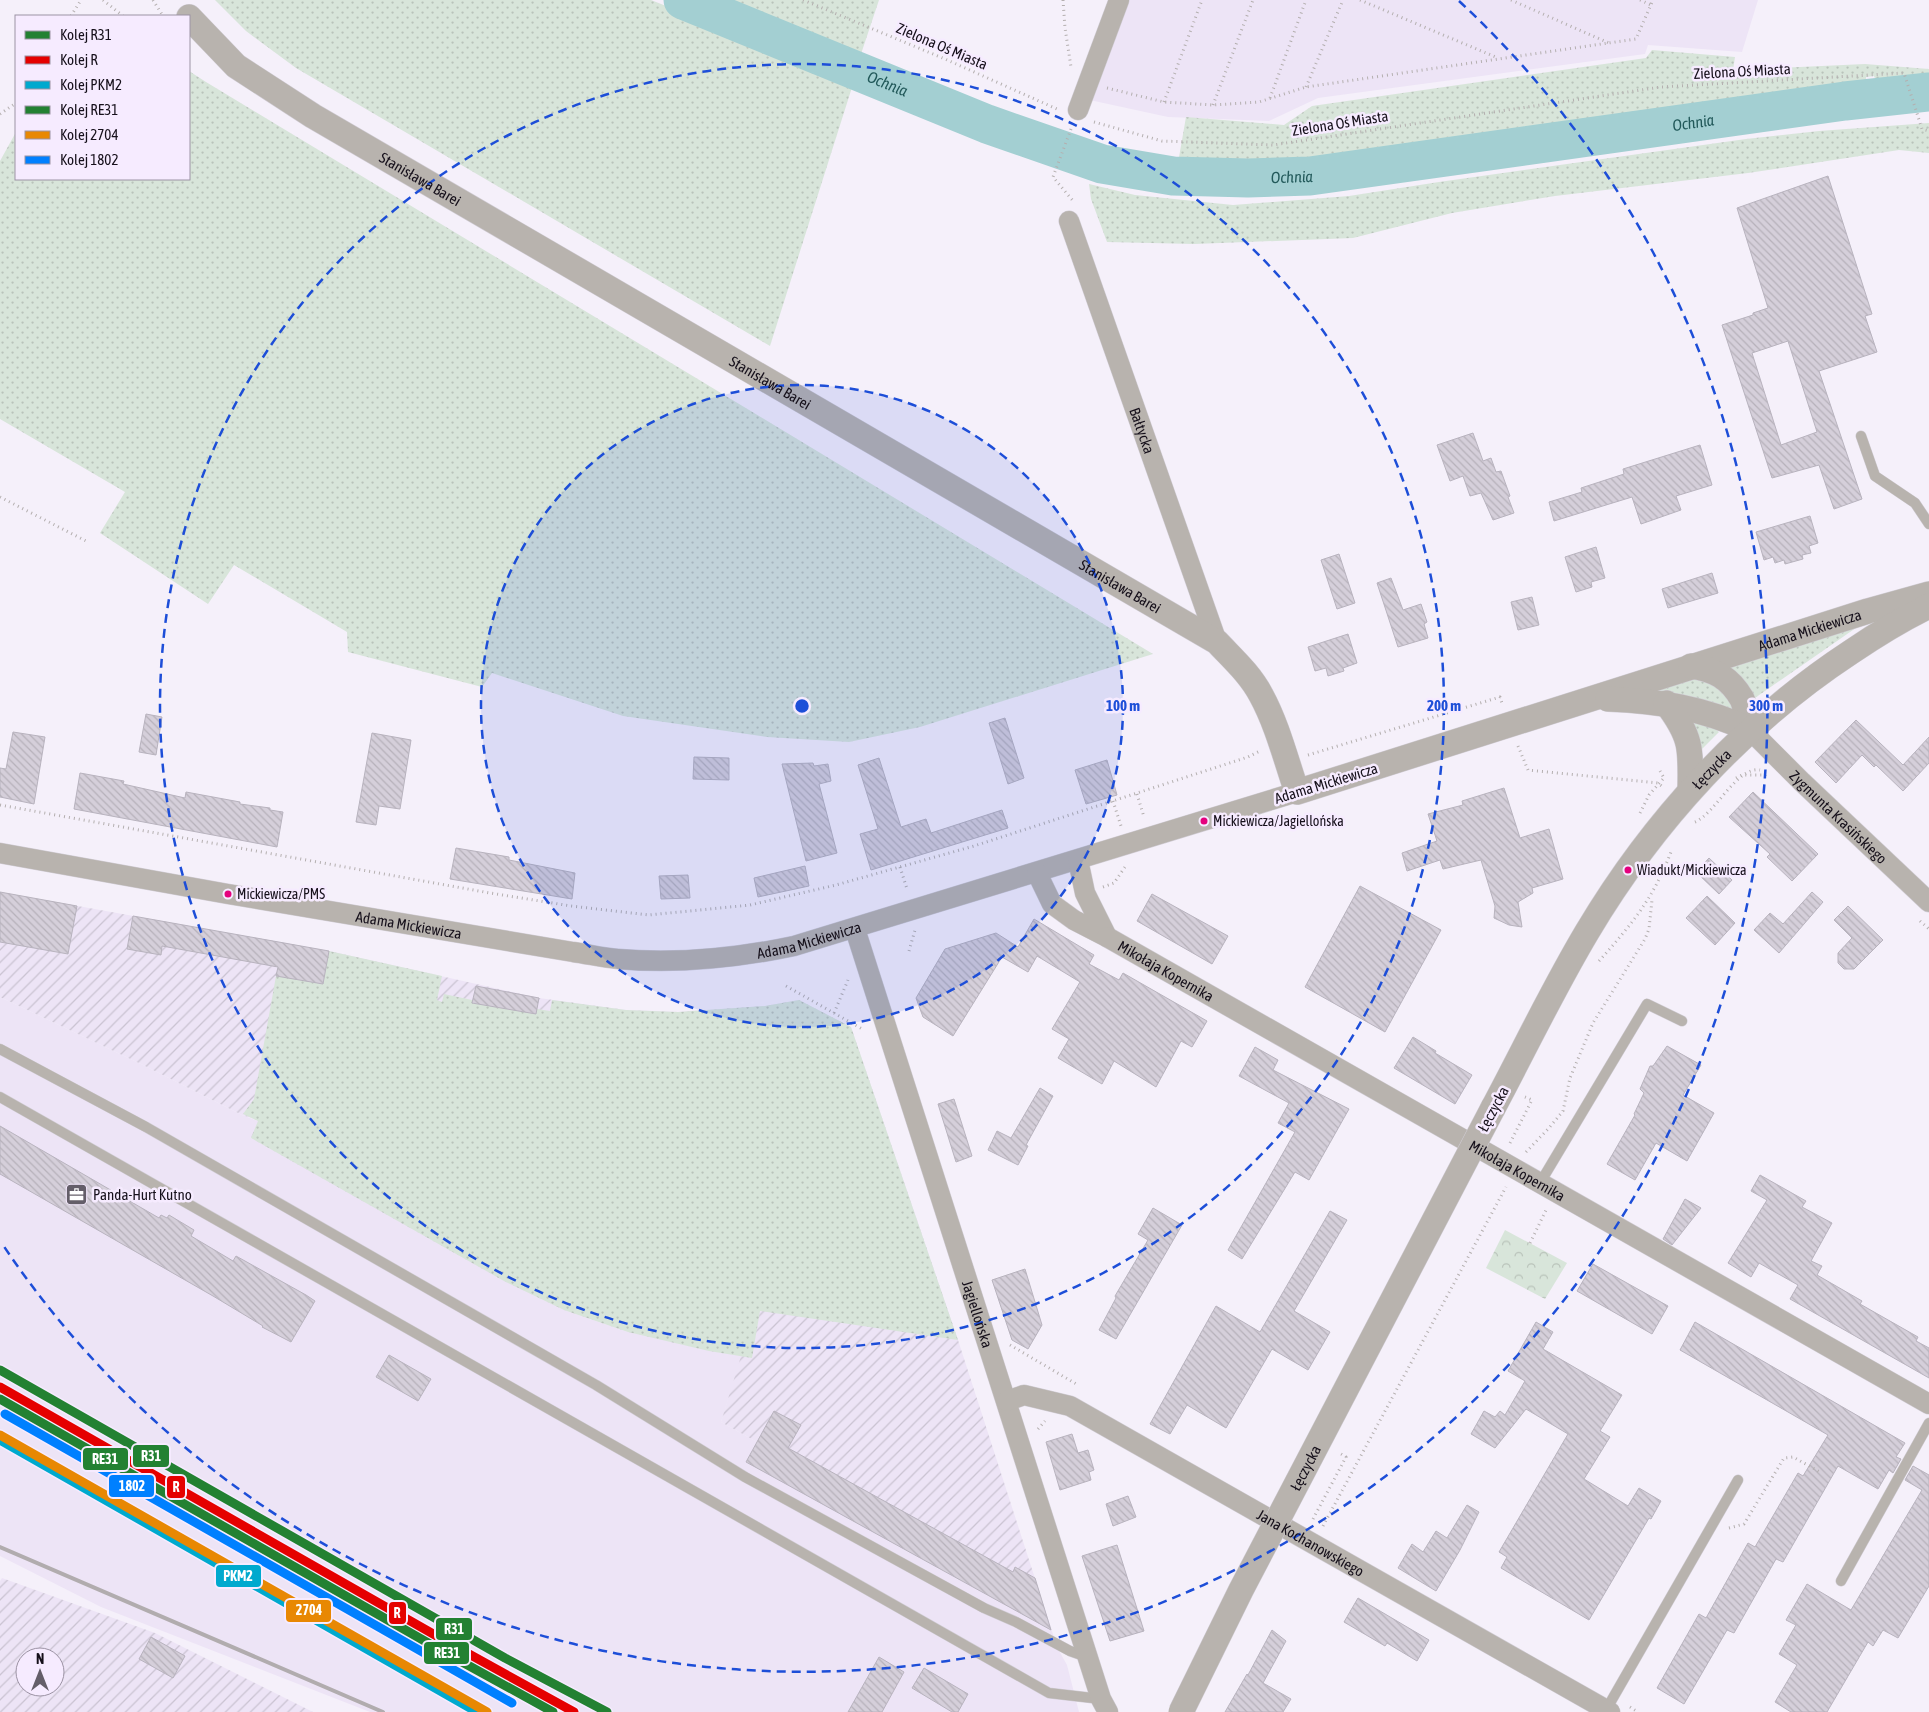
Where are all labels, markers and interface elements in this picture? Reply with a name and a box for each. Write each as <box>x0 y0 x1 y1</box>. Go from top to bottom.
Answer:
legend <box>15 15 190 180</box>
street label: Zielona Oś Miasta <box>894 19 990 73</box>
text: Kolej R31 <box>60 26 112 43</box>
text: Kolej R <box>60 51 98 68</box>
street label: Zielona Oś Miasta <box>1693 60 1791 82</box>
water label: Ochnia <box>865 67 911 100</box>
text: Kolej PKM2 <box>60 76 122 93</box>
text: Kolej RE31 <box>60 101 118 118</box>
street label: Zielona Oś Miasta <box>1291 107 1389 139</box>
water label: Ochnia <box>1671 110 1716 134</box>
text: Kolej 2704 <box>60 126 118 143</box>
street label: Stanisława Barei <box>377 148 464 209</box>
text: Kolej 1802 <box>60 151 118 168</box>
water label: Ochnia <box>1271 167 1314 186</box>
street label: Stanisława Barei <box>727 352 814 412</box>
street label: Bałtycka <box>1127 405 1159 456</box>
street label: Stanisława Barei <box>1077 556 1164 616</box>
street label: Adama Mickiewicza <box>1756 605 1863 654</box>
centre of rings <box>793 697 811 715</box>
text: 100 m <box>1106 697 1140 714</box>
text: 200 m <box>1427 697 1461 714</box>
text: 300 m <box>1749 697 1783 714</box>
street label: Łęczycka <box>1688 745 1734 792</box>
street label: Adama Mickiewicza <box>1272 759 1380 807</box>
street label: Zygmunta Krasińskiego <box>1787 767 1891 867</box>
place label: Mickiewicza/Jagiellońska <box>1213 813 1344 829</box>
marker: Mickiewicza/Jagiellońska <box>1199 816 1209 826</box>
place label: Wiadukt/Mickiewicza <box>1637 862 1746 878</box>
marker: Wiadukt/Mickiewicza <box>1623 865 1633 875</box>
place label: Mickiewicza/PMS <box>237 886 325 902</box>
marker: Mickiewicza/PMS <box>223 889 233 899</box>
street label: Adama Mickiewicza <box>355 907 463 942</box>
street label: Adama Mickiewicza <box>756 918 863 961</box>
street label: Mikołaja Kopernika <box>1115 937 1217 1004</box>
street label: Łęczycka <box>1474 1084 1512 1134</box>
street label: Mikołaja Kopernika <box>1467 1136 1568 1204</box>
office icon: Panda-Hurt Kutno <box>65 1182 89 1206</box>
place label: Panda-Hurt Kutno <box>93 1186 192 1203</box>
street label: Jagiellońska <box>959 1278 997 1350</box>
street label: Łęczycka <box>1286 1442 1324 1493</box>
line badge: R31 <box>132 1444 170 1468</box>
line badge: RE31 <box>82 1447 129 1471</box>
text: R31 <box>141 1448 161 1464</box>
text: RE31 <box>92 1451 118 1467</box>
line badge: 1802 <box>108 1474 155 1498</box>
line badge: R <box>166 1475 186 1499</box>
text: 1802 <box>119 1478 146 1494</box>
text: R <box>173 1479 180 1495</box>
street label: Jana Kochanowskiego <box>1254 1505 1367 1579</box>
line badge: PKM2 <box>215 1564 262 1588</box>
text: PKM2 <box>223 1568 253 1584</box>
line badge: 2704 <box>285 1599 332 1623</box>
line badge: R <box>388 1601 407 1625</box>
text: 2704 <box>296 1602 323 1618</box>
text: R <box>394 1605 401 1621</box>
line badge: R31 <box>435 1617 473 1641</box>
text: R31 <box>444 1621 464 1637</box>
line badge: RE31 <box>423 1641 470 1665</box>
text: RE31 <box>434 1645 460 1661</box>
north arrow <box>15 1647 65 1697</box>
text: N <box>36 1651 44 1667</box>

